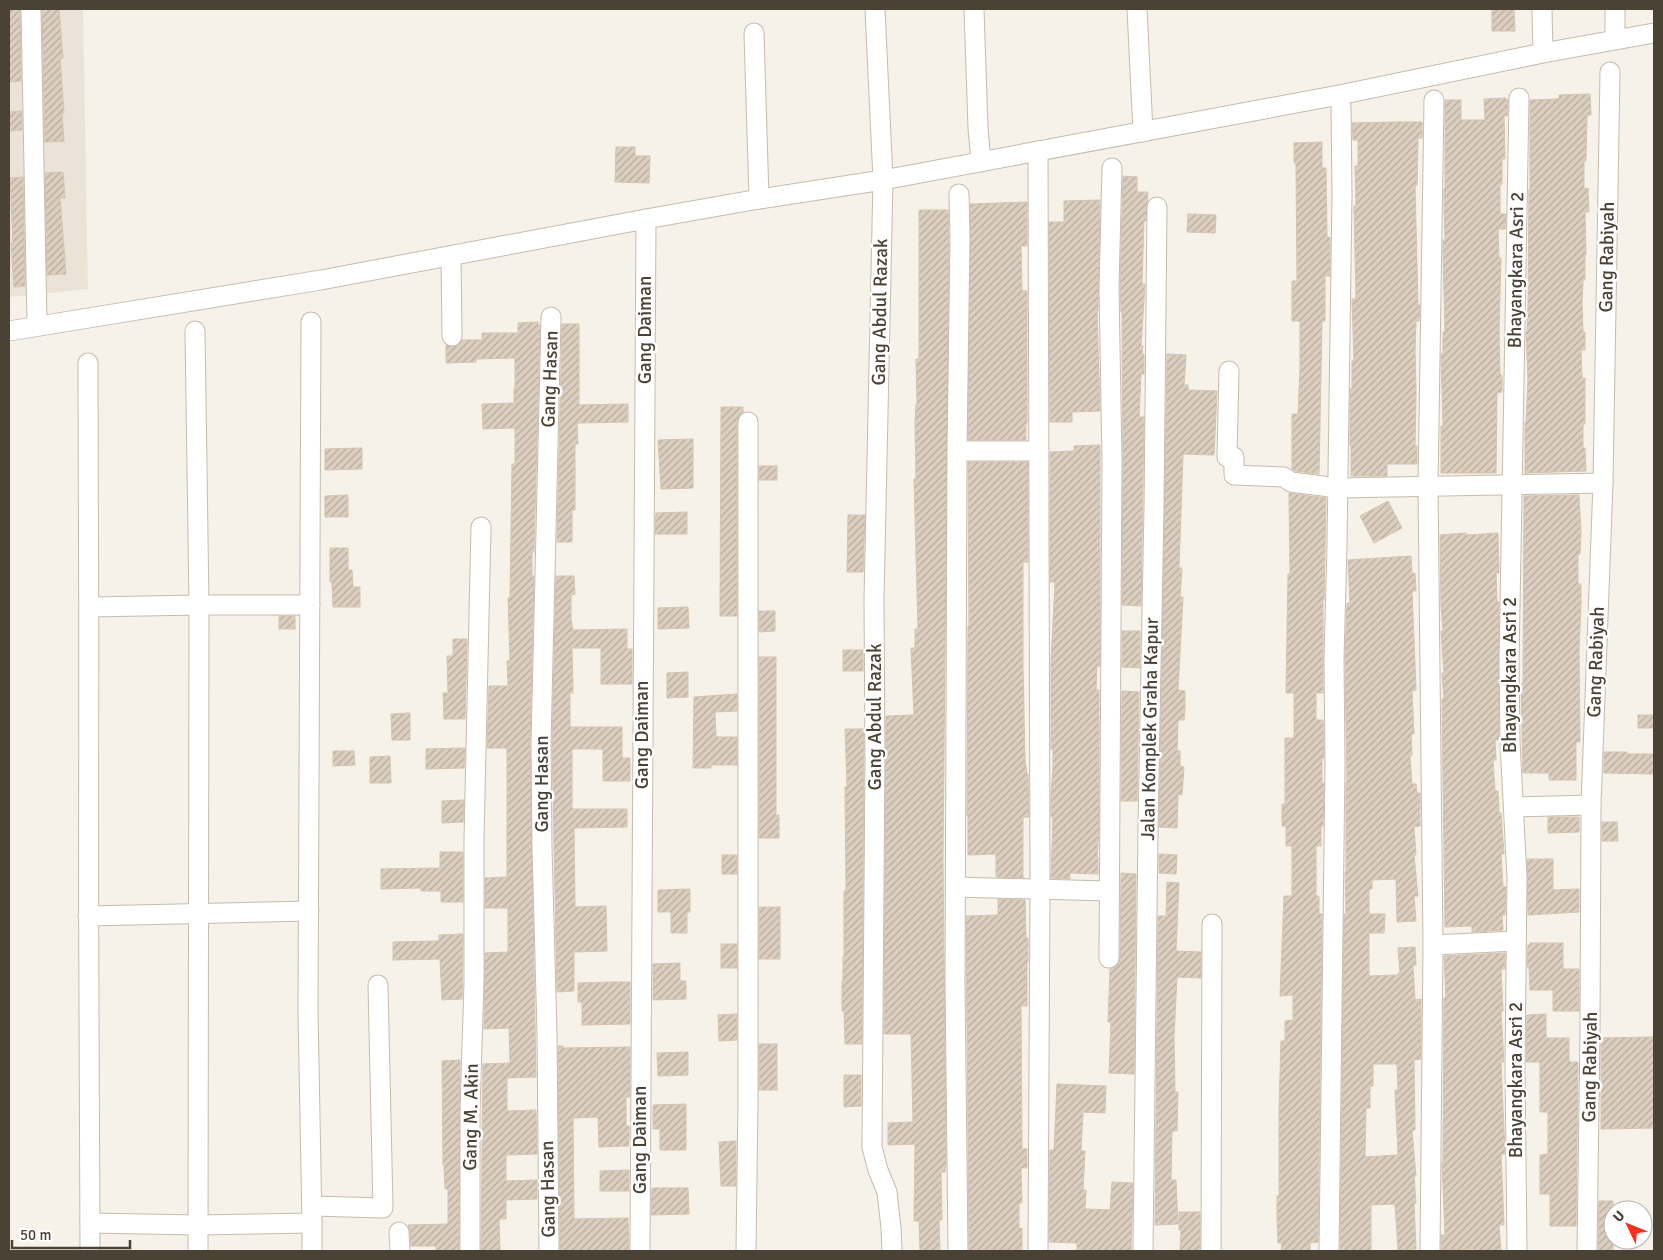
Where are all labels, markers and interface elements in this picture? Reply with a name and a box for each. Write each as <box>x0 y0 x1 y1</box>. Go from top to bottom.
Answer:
street label: Bhayangkara Asri 2 <box>1503 192 1529 348</box>
street label: Gang Rabiyah <box>1594 201 1620 313</box>
street label: Gang Abdul Razak <box>867 238 893 386</box>
street label: Gang Daiman <box>633 276 657 384</box>
street label: Gang Hasan <box>536 330 564 428</box>
street label: Bhayangkara Asri 2 <box>1498 597 1522 753</box>
street label: Gang Rabiyah <box>1582 606 1610 718</box>
street label: Jalan Komplek Graha Kapur <box>1136 617 1164 841</box>
street label: Gang Abdul Razak <box>863 643 887 790</box>
street label: Gang Daiman <box>630 681 654 789</box>
street label: Gang Hasan <box>530 735 554 833</box>
street label: Bhayangkara Asri 2 <box>1504 1002 1528 1158</box>
street label: Gang Rabiyah <box>1577 1011 1603 1123</box>
street label: Gang M. Akin <box>458 1063 484 1171</box>
street label: Gang Daiman <box>628 1086 652 1194</box>
street label: Gang Hasan <box>535 1140 561 1238</box>
north arrow <box>1603 1200 1653 1250</box>
text: U <box>1609 1207 1628 1226</box>
scale bar <box>12 1218 130 1250</box>
text: 50 m <box>20 1226 51 1244</box>

